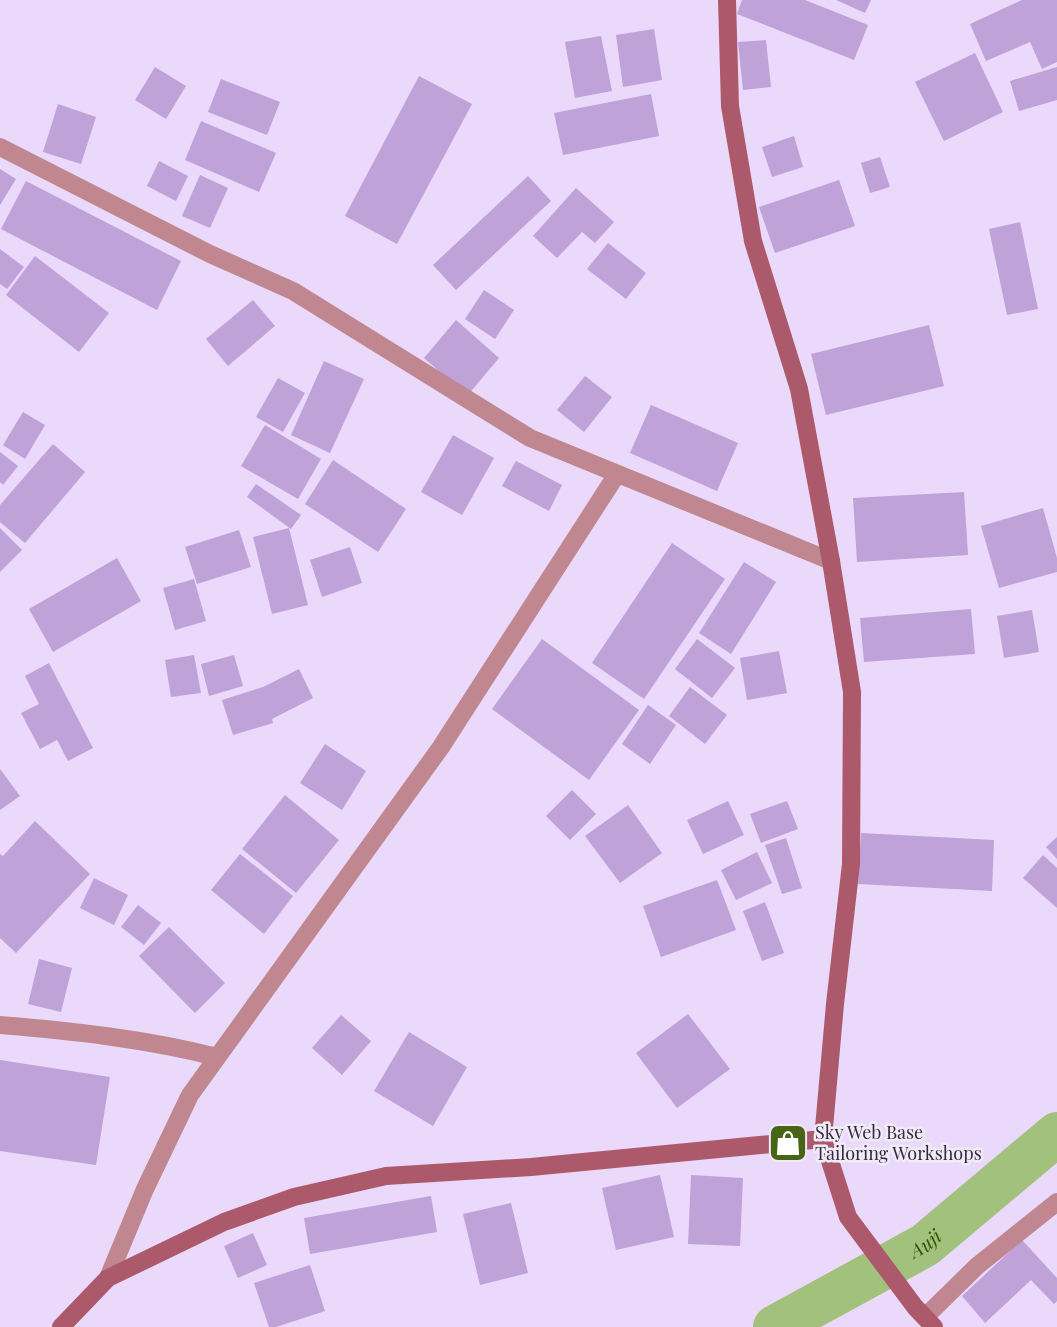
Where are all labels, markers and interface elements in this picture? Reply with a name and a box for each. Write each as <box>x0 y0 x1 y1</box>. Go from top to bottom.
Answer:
place label: Sky Web Base Tailoring Workshops <box>815 1120 982 1165</box>
shop icon: Sky Web Base Tailoring Workshops <box>767 1122 809 1164</box>
water label: Auji <box>903 1222 947 1264</box>

